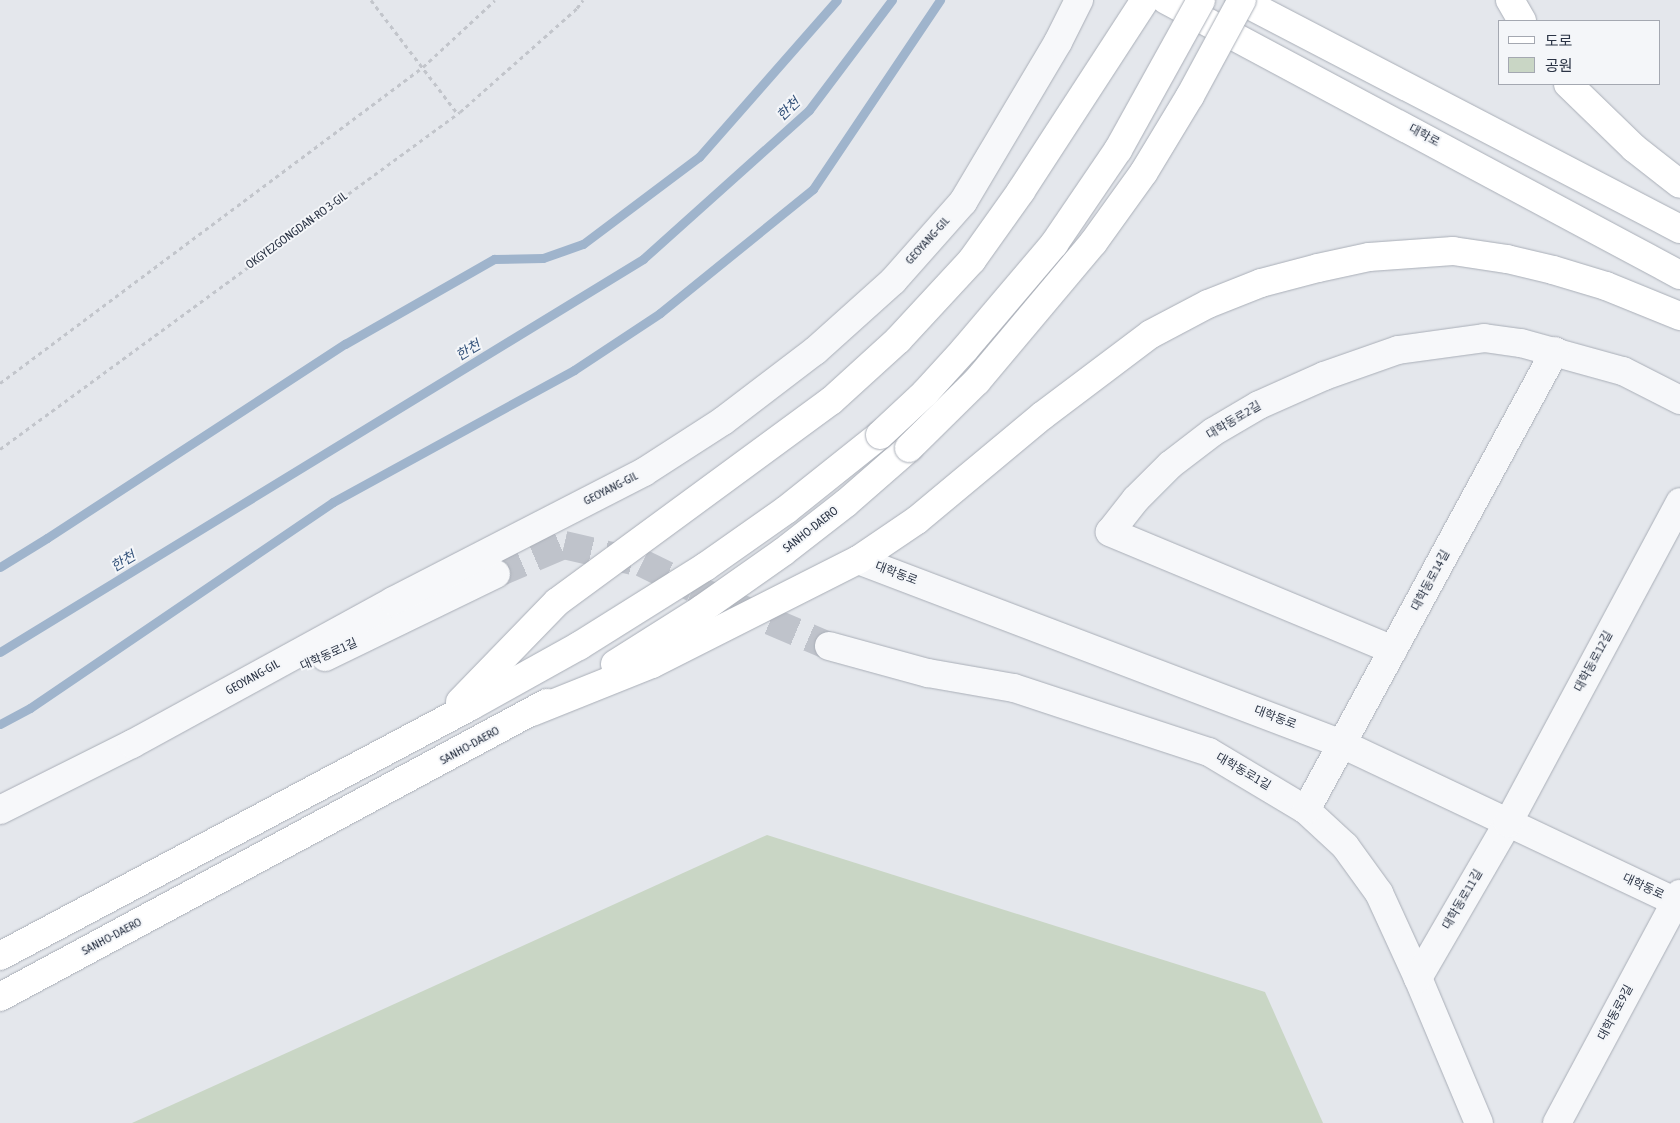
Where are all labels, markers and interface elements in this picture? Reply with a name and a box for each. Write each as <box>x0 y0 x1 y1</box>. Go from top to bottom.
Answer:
legend <box>1498 20 1660 85</box>
text: 도로 <box>1545 32 1573 49</box>
text: 공원 <box>1545 57 1573 74</box>
water label: 한천 <box>773 94 803 124</box>
street label: 대학로 <box>1406 122 1442 150</box>
street label: OKGYE2GONGDAN-RO 3-GIL <box>244 189 350 273</box>
street label: GEOYANG-GIL <box>903 214 953 268</box>
water label: 한천 <box>453 336 483 364</box>
street label: 대학동로2길 <box>1204 399 1264 443</box>
street label: GEOYANG-GIL <box>581 469 641 509</box>
street label: SANHO-DAERO <box>781 504 841 556</box>
water label: 한천 <box>108 547 138 575</box>
street label: 대학동로14길 <box>1409 548 1453 614</box>
street label: 대학동로 <box>873 559 919 589</box>
street label: 대학동로12길 <box>1572 629 1616 695</box>
street label: 대학동로1길 <box>298 636 360 674</box>
street label: GEOYANG-GIL <box>224 657 282 699</box>
street label: 대학동로 <box>1252 703 1298 733</box>
street label: SANHO-DAERO <box>438 724 502 768</box>
street label: 대학동로1길 <box>1213 751 1273 793</box>
street label: 대학동로11길 <box>1440 868 1486 932</box>
street label: 대학동로 <box>1620 871 1666 903</box>
street label: SANHO-DAERO <box>80 915 144 959</box>
street label: 대학동로9길 <box>1595 983 1637 1043</box>

